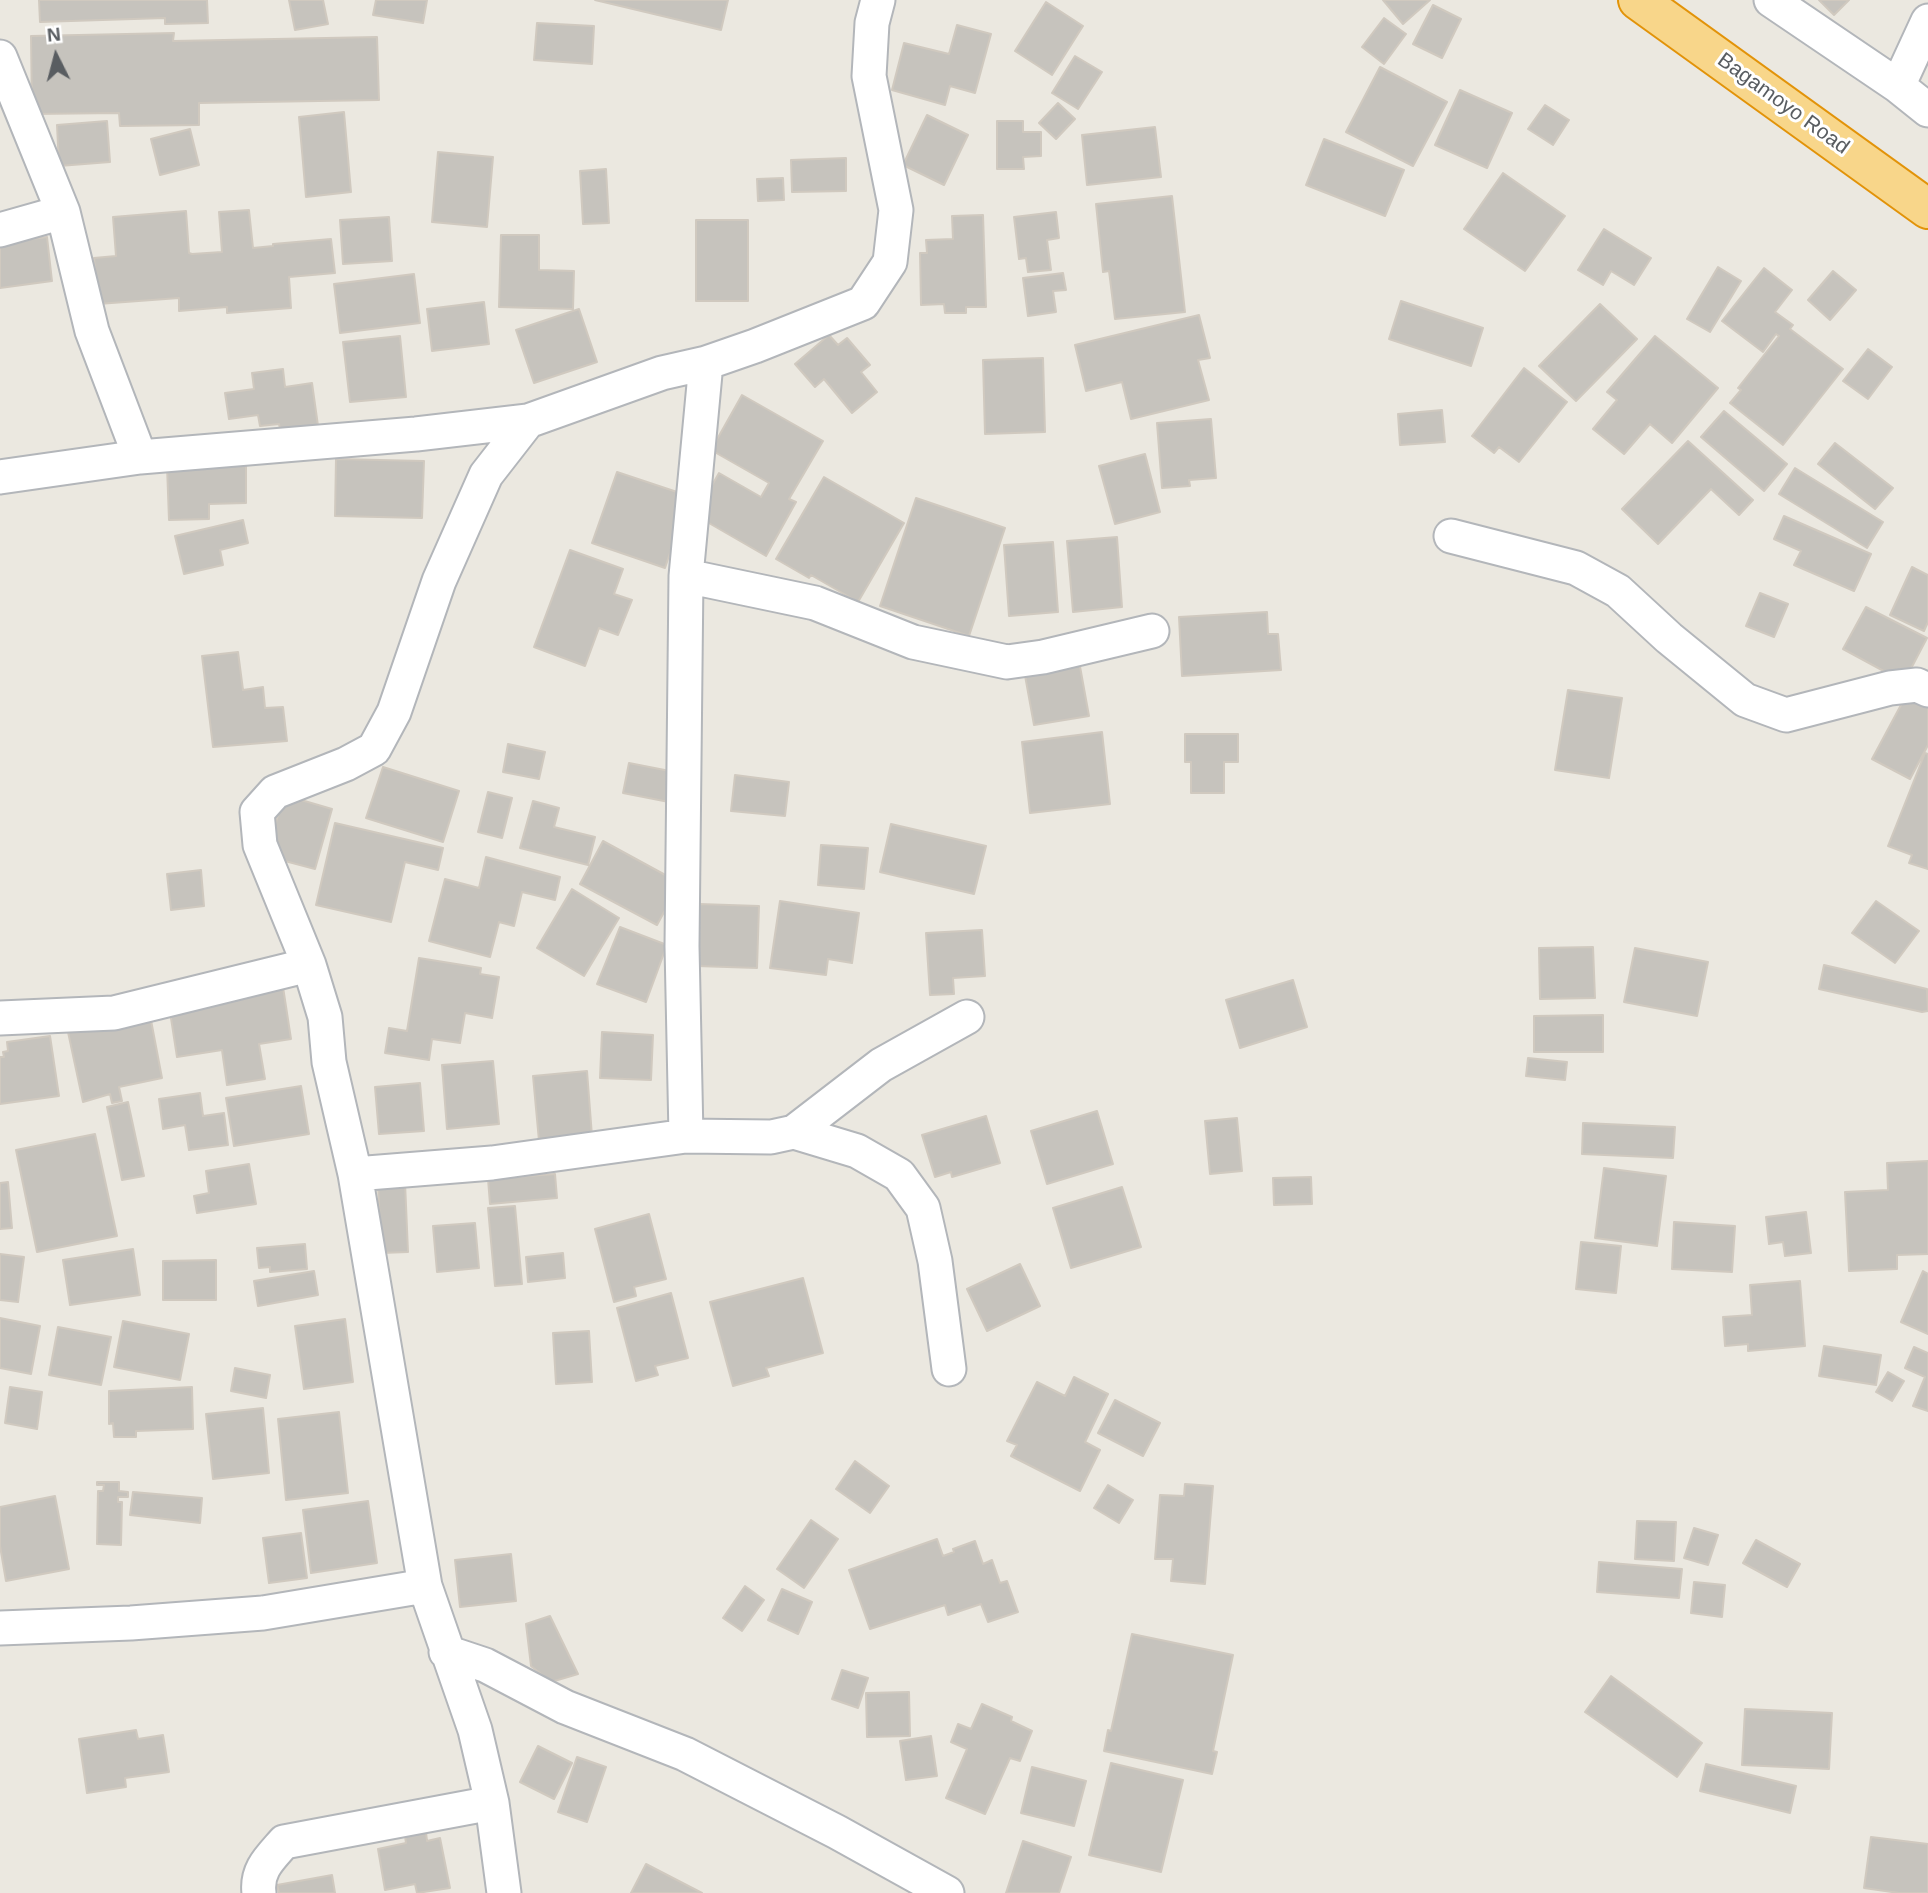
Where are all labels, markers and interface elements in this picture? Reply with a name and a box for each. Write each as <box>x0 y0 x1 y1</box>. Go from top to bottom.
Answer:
north arrow <box>21 21 91 91</box>
text: N <box>46 23 62 46</box>
street label: Bagamoyo Road <box>1712 48 1854 160</box>

